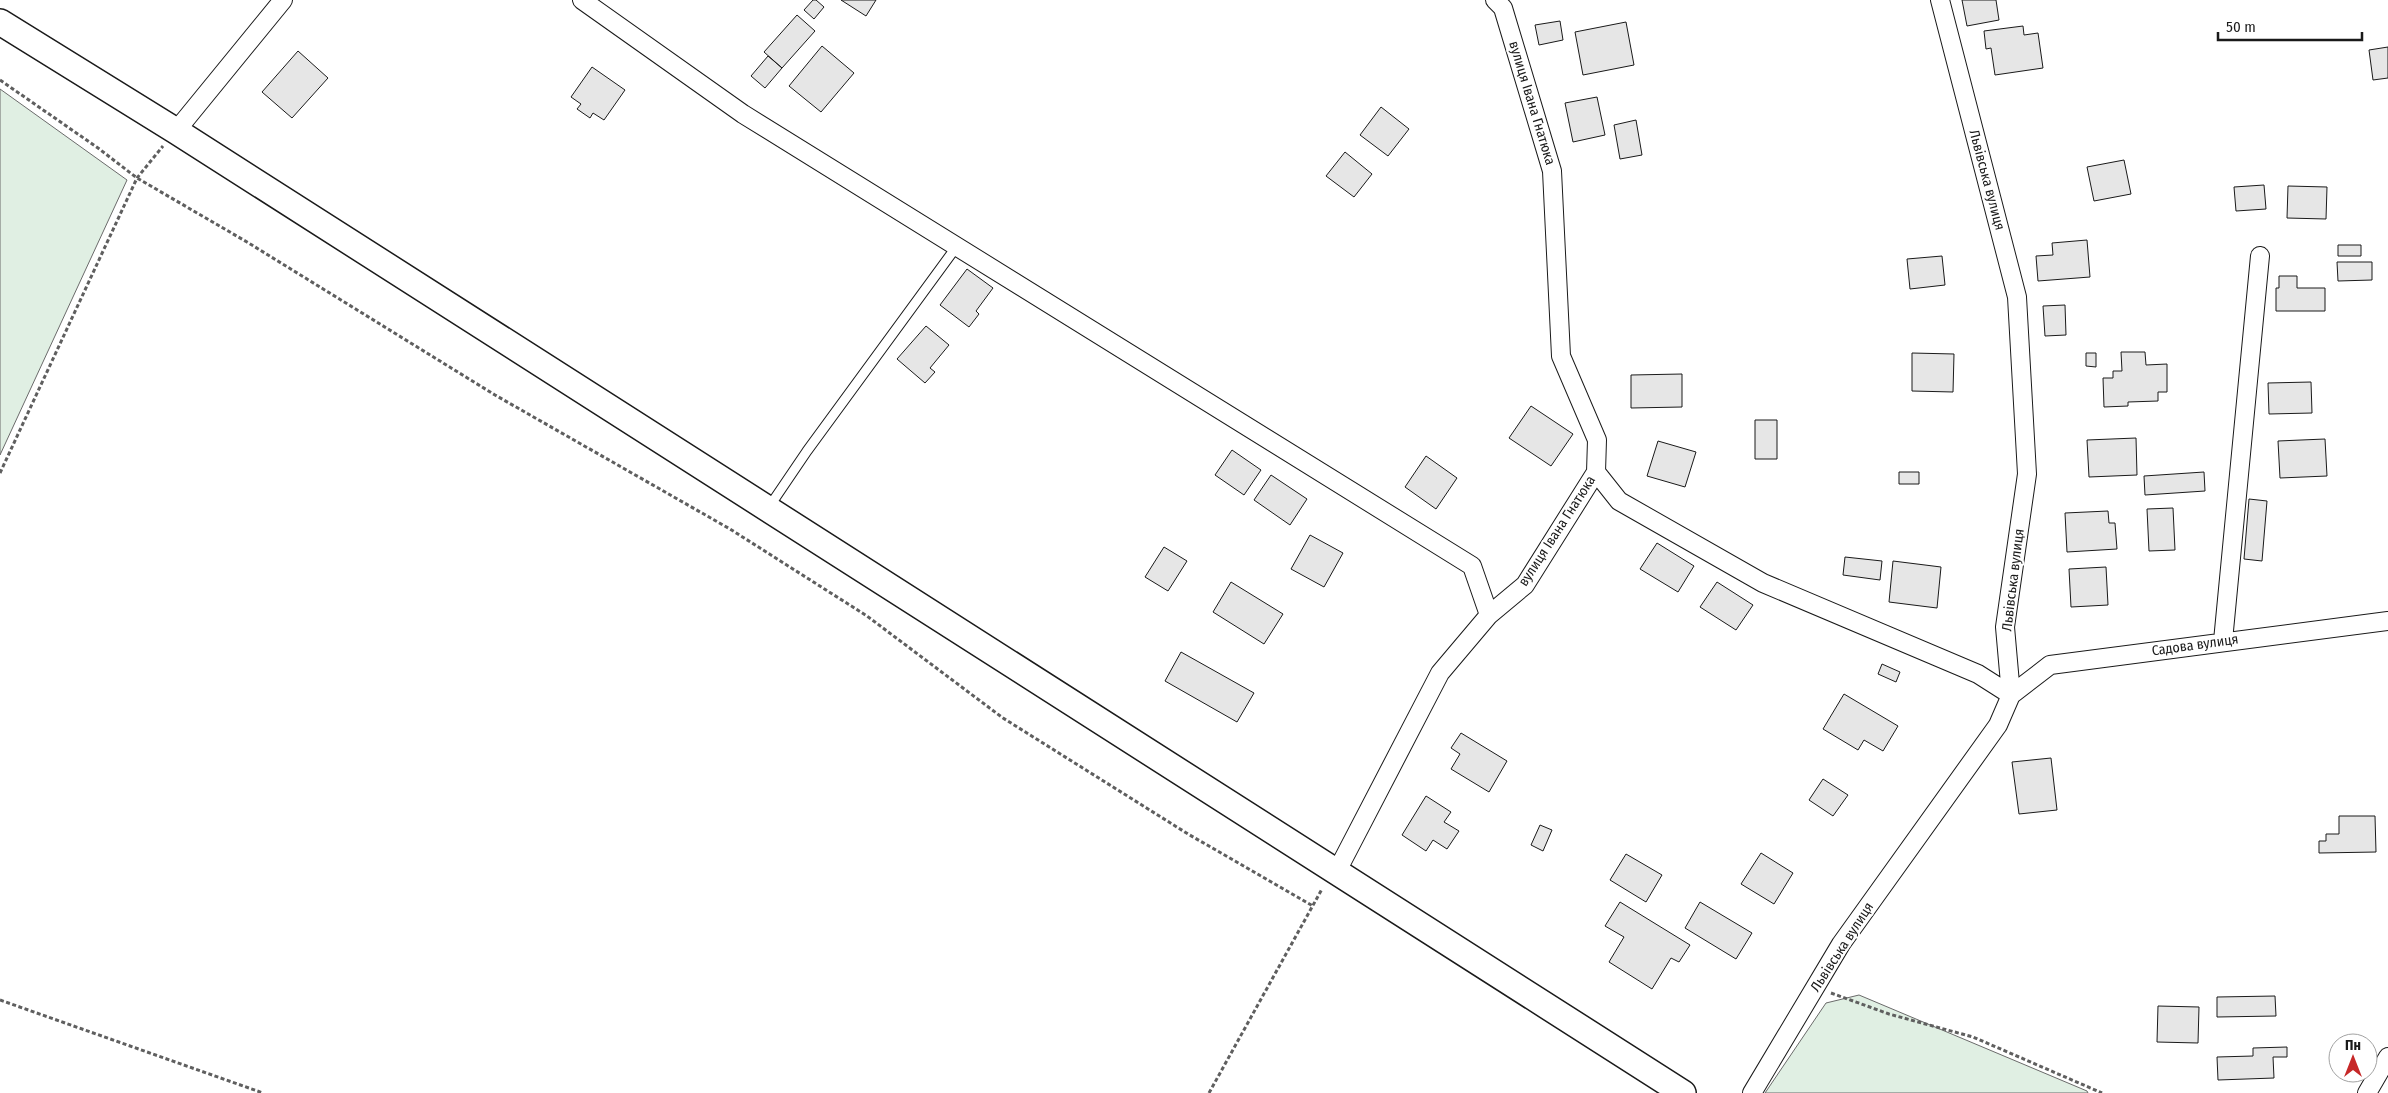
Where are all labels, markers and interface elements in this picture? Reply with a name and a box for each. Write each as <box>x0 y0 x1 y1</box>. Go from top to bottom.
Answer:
scale bar <box>2218 10 2362 42</box>
text: 50 m <box>2226 18 2256 36</box>
street label: вулиця Івана Гнатюка <box>1505 39 1559 167</box>
street label: Львівська вулиця <box>1965 128 2009 232</box>
street label: вулиця Івана Гнатюка <box>1515 472 1599 590</box>
street label: Львівська вулиця <box>1998 528 2028 632</box>
street label: Садова вулиця <box>2151 631 2239 659</box>
street label: Львівська вулиця <box>1807 899 1877 995</box>
north arrow <box>2328 1033 2378 1083</box>
text: Пн <box>2345 1037 2361 1054</box>

